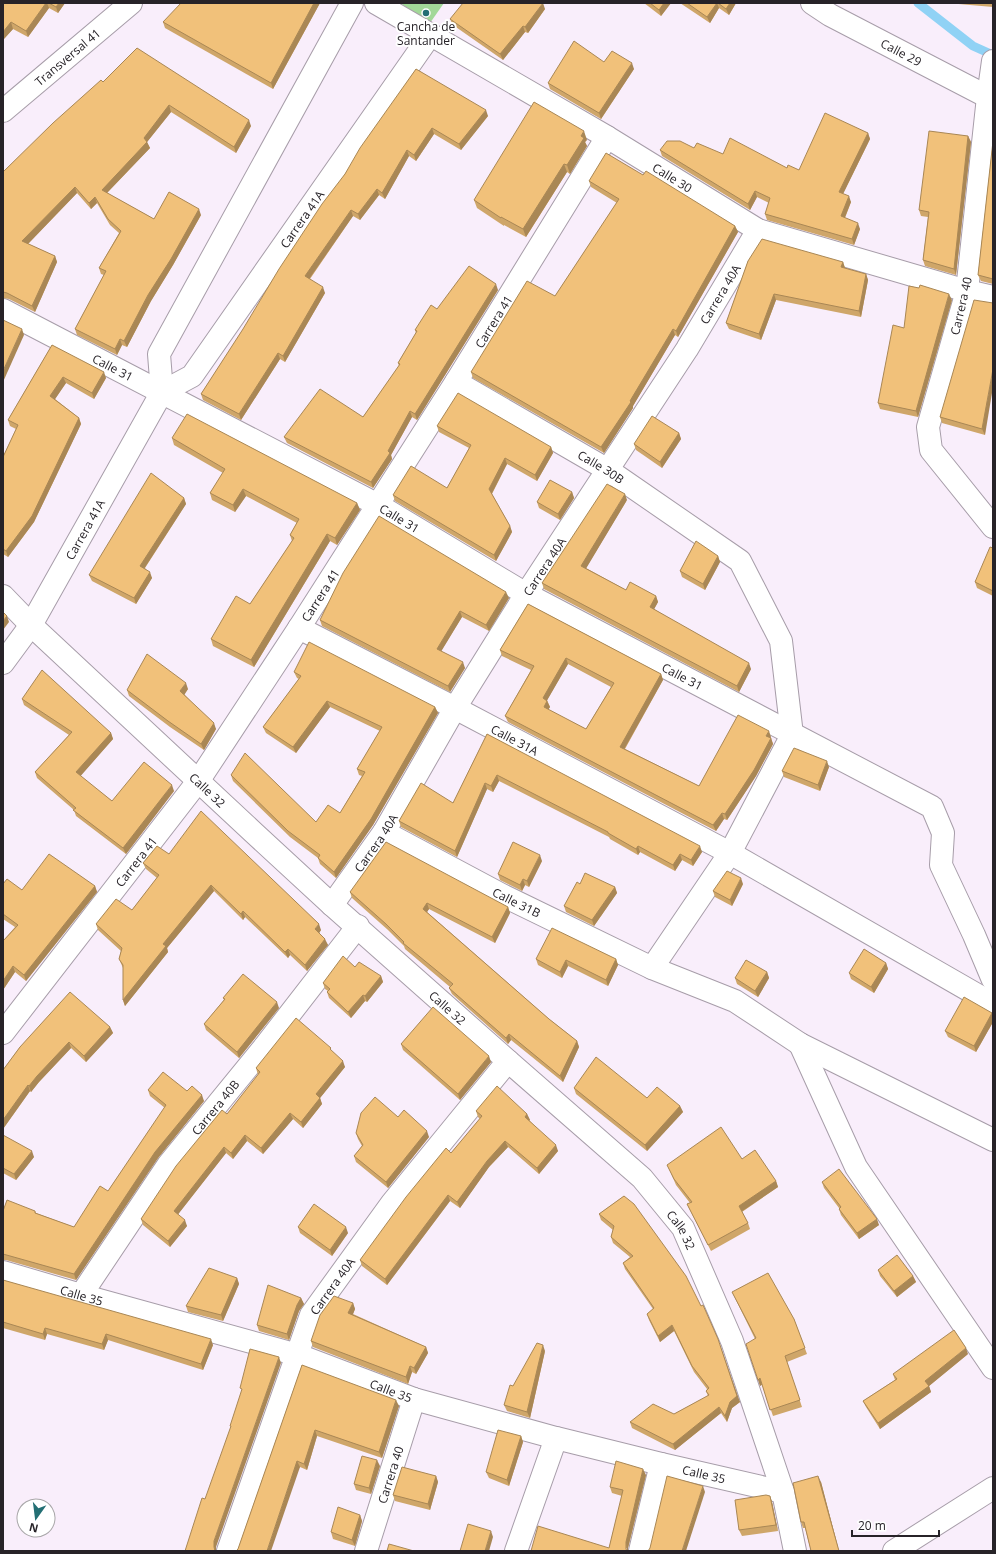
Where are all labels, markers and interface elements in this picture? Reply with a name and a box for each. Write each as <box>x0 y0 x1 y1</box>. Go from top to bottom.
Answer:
marker: Cancha de Santander <box>421 8 431 18</box>
place label: Cancha de Santander <box>397 18 456 49</box>
street label: Transversal 41 <box>31 24 104 90</box>
street label: Calle 29 <box>878 34 925 70</box>
street label: Calle 30 <box>649 159 696 196</box>
street label: Carrera 41A <box>276 186 328 251</box>
street label: Carrera 40A <box>695 261 744 327</box>
street label: Carrera 40 <box>946 275 976 337</box>
street label: Carrera 41 <box>471 292 516 351</box>
street label: Calle 31 <box>90 350 136 385</box>
street label: Calle 30B <box>575 446 628 487</box>
street label: Carrera 41A <box>61 496 109 563</box>
street label: Calle 31 <box>377 499 423 537</box>
street label: Carrera 40A <box>519 533 570 599</box>
street label: Carrera 41 <box>297 566 343 625</box>
street label: Calle 31 <box>659 658 706 694</box>
street label: Calle 31A <box>488 720 542 759</box>
street label: Calle 32 <box>186 769 230 811</box>
street label: Carrera 40A <box>350 810 401 875</box>
street label: Carrera 41 <box>111 833 161 890</box>
street label: Calle 31B <box>490 883 544 921</box>
street label: Calle 32 <box>426 987 470 1029</box>
street label: Carrera 40B <box>187 1076 243 1139</box>
street label: Calle 32 <box>663 1206 700 1252</box>
street label: Carrera 40A <box>306 1254 359 1318</box>
street label: Calle 35 <box>58 1281 105 1309</box>
street label: Calle 35 <box>368 1375 415 1406</box>
street label: Carrera 40 <box>373 1444 407 1506</box>
street label: Calle 35 <box>681 1461 727 1487</box>
north arrow <box>16 1498 56 1538</box>
scale bar <box>852 1512 939 1538</box>
text: 20 m <box>858 1517 886 1534</box>
text: N <box>27 1520 40 1537</box>

